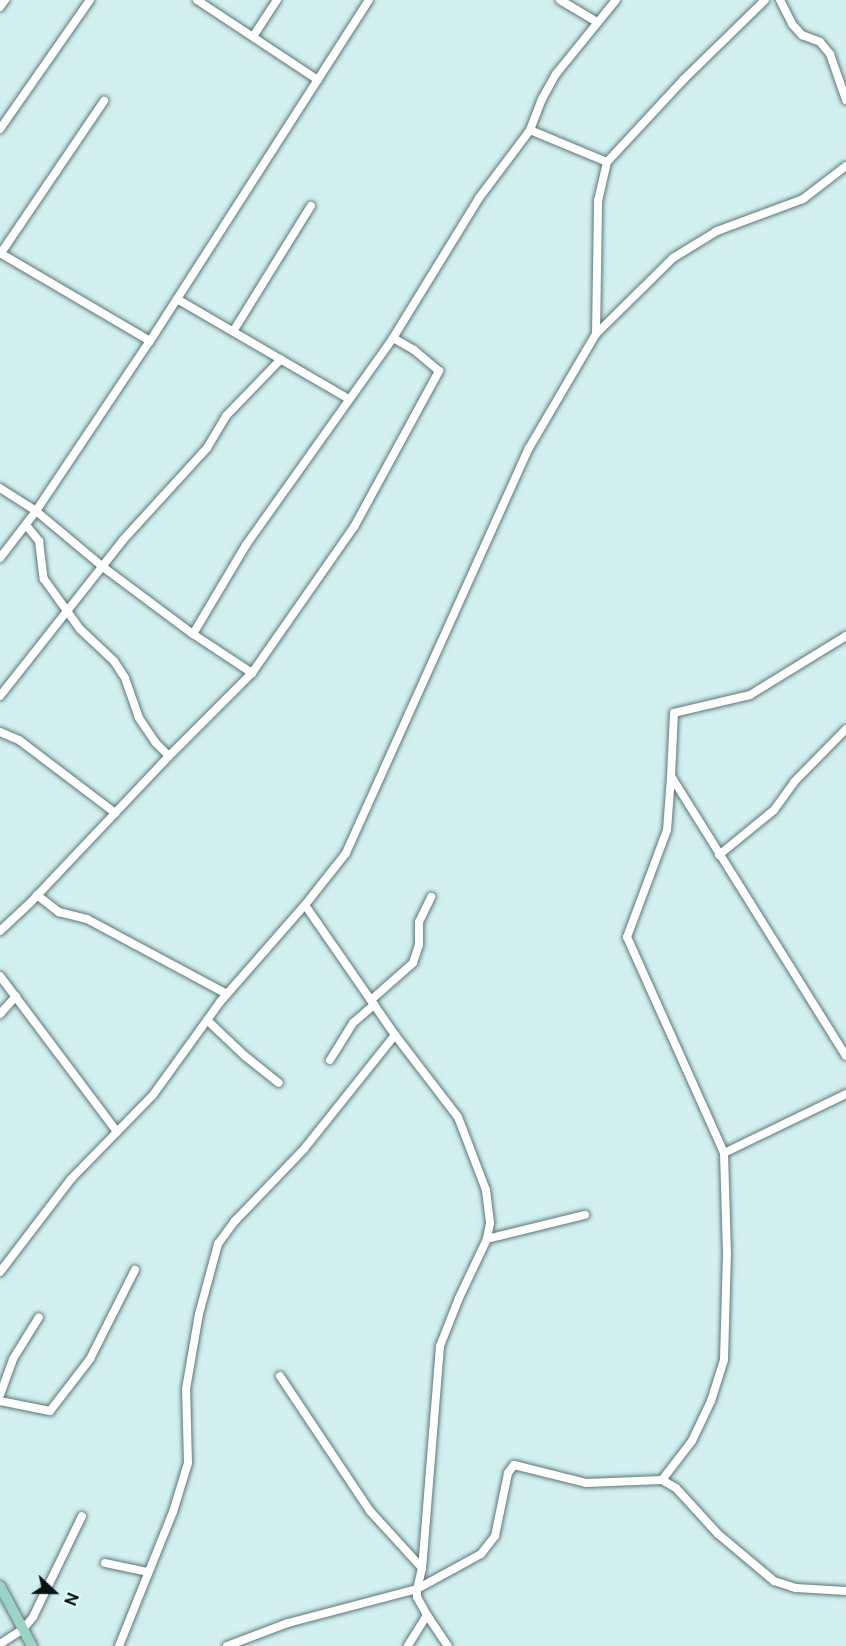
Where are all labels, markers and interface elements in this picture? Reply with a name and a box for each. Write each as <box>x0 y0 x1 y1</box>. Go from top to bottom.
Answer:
north arrow <box>24 1562 84 1622</box>
text: N <box>60 1590 82 1608</box>

